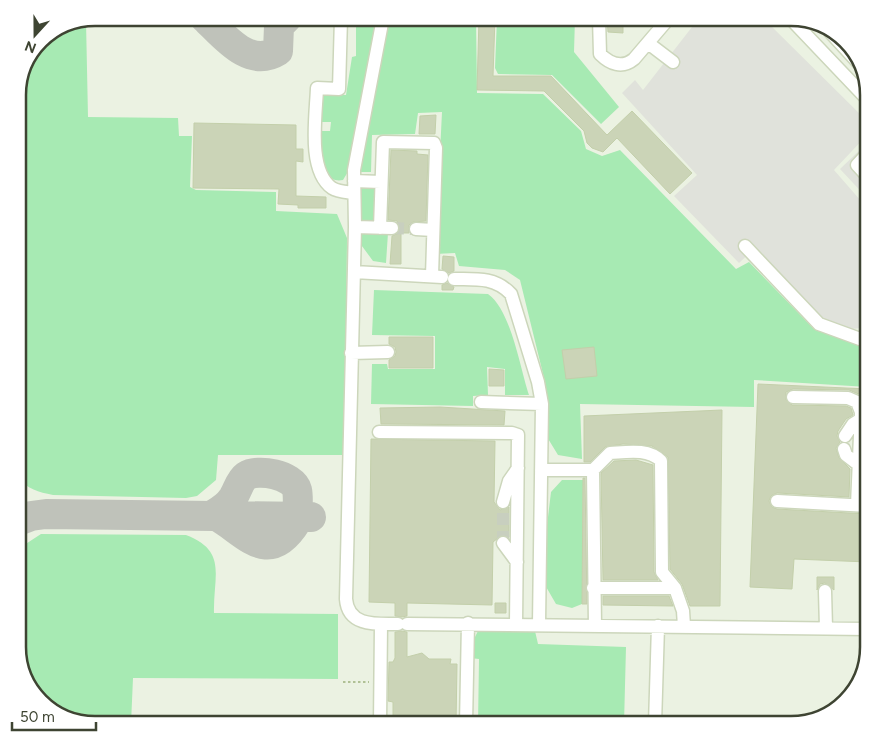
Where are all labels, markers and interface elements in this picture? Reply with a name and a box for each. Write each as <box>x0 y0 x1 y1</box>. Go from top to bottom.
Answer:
north arrow <box>10 10 60 60</box>
text: N <box>22 37 39 57</box>
scale bar <box>12 700 96 732</box>
text: 50 m <box>20 708 55 726</box>

